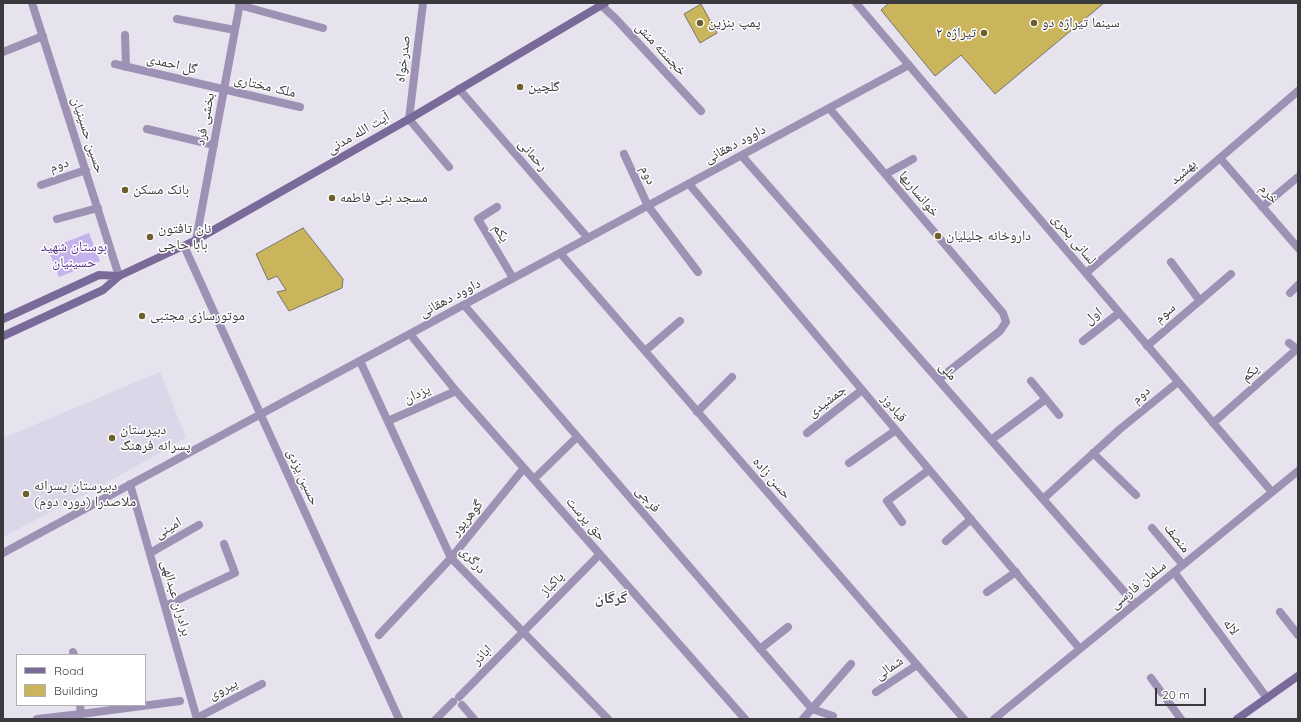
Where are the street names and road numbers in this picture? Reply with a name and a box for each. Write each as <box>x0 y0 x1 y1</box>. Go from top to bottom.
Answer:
street label: خجسته منش <box>632 19 690 79</box>
street label: صدرخواه <box>392 34 414 84</box>
street label: گل احمدی <box>145 50 199 78</box>
street label: ملک مختاری <box>232 71 298 101</box>
street label: بخشی فرد <box>192 91 218 147</box>
street label: حسین حسینیان <box>68 95 108 175</box>
street label: آیت الله مدنی <box>324 108 392 158</box>
street label: داوود دهقانی <box>701 121 769 167</box>
street label: رحمانی <box>514 135 552 175</box>
street label: دوم <box>47 154 71 176</box>
street label: بهشید <box>1166 156 1200 188</box>
street label: دوم <box>636 163 660 187</box>
street label: خوانساریها <box>895 168 943 220</box>
street label: خرم <box>1256 180 1282 208</box>
street label: لسانی بحری <box>1048 210 1100 268</box>
street label: یکم <box>489 221 513 245</box>
street label: داوود دهقانی <box>416 275 484 321</box>
street label: سوم <box>1151 299 1179 327</box>
street label: اول <box>1081 304 1105 328</box>
street label: ملی <box>935 358 961 384</box>
street label: یکم <box>1237 361 1263 385</box>
street label: یزدان <box>401 381 433 407</box>
street label: جمشیدی <box>804 381 850 421</box>
street label: دوم <box>1128 382 1154 408</box>
street label: قبادوز <box>878 391 910 425</box>
street label: حسین یزدی <box>283 446 323 508</box>
street label: حسن زاده <box>749 453 795 503</box>
street label: فرجی <box>632 482 664 516</box>
street label: حق پرست <box>562 494 610 544</box>
street label: گوهرپور <box>447 496 487 540</box>
street label: امینی <box>151 514 185 542</box>
street label: منصف <box>1160 520 1194 556</box>
street label: درگری <box>456 543 490 577</box>
street label: سلمان فارسی <box>1106 557 1170 613</box>
street label: برادران عبدالهی <box>157 558 195 638</box>
street label: پاکباز <box>536 568 568 600</box>
street label: لاله <box>1219 615 1243 639</box>
street label: اباذر <box>468 641 496 669</box>
street label: شمالی <box>871 652 907 684</box>
street label: پیروی <box>206 675 240 703</box>

